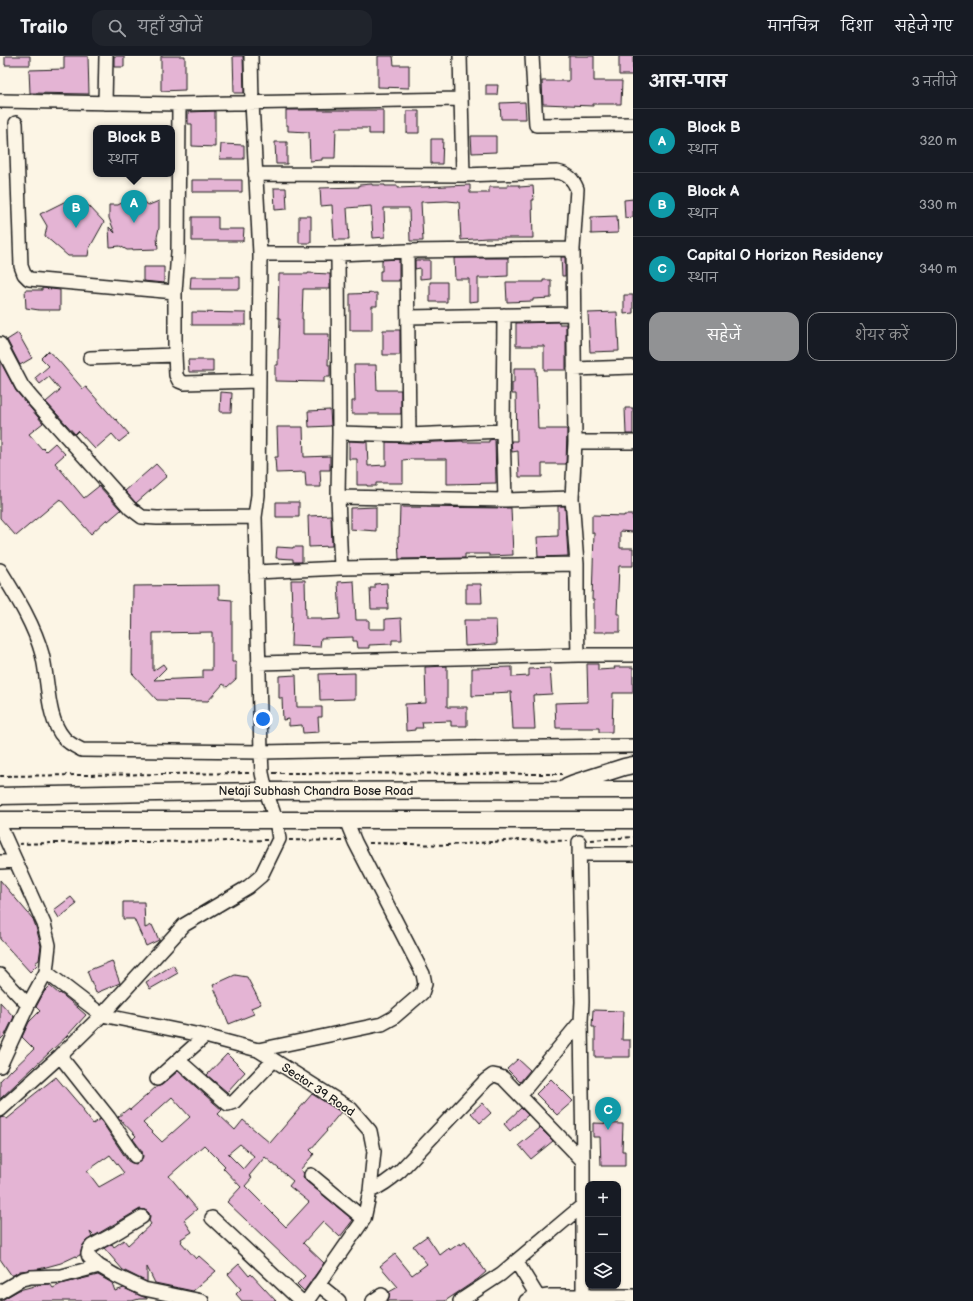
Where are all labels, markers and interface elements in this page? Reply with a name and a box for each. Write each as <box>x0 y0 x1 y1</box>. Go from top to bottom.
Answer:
search box <box>92 10 372 46</box>
text: Trailo <box>20 16 68 39</box>
icon: search <box>106 17 128 39</box>
text: यहाँ खोजें <box>138 18 203 37</box>
text: मानचित्र <box>768 18 819 35</box>
text: दिशा <box>841 18 873 35</box>
text: सहेजे गए <box>895 18 953 35</box>
text: आस-पास <box>649 72 727 92</box>
text: 3 नतीजे <box>912 74 957 90</box>
text: Block B <box>687 118 741 137</box>
popup <box>93 125 175 177</box>
text: Block B <box>107 128 161 147</box>
text: A <box>658 133 666 149</box>
text: 320 m <box>919 133 957 149</box>
text: स्थान <box>687 142 718 158</box>
text: स्थान <box>107 152 138 168</box>
text: Block A <box>687 182 739 201</box>
pin: A <box>121 190 147 223</box>
pin: B <box>63 195 89 228</box>
text: B <box>657 197 667 213</box>
text: 330 m <box>919 197 957 213</box>
text: स्थान <box>687 206 718 222</box>
text: Capital O Horizon Residency <box>687 246 883 265</box>
text: C <box>657 261 667 277</box>
text: 340 m <box>919 261 957 277</box>
text: स्थान <box>687 270 718 286</box>
button: सहेजें <box>649 312 799 361</box>
button: शेयर करें <box>807 312 957 361</box>
your location <box>253 709 273 729</box>
street label: Netaji Subhash Chandra Bose Road <box>219 784 414 799</box>
street label: Sector 39 Road <box>279 1060 358 1120</box>
pin: C <box>595 1097 621 1130</box>
map controls <box>585 1181 621 1289</box>
button: + <box>585 1181 621 1217</box>
button: − <box>585 1217 621 1253</box>
button: layers <box>585 1253 621 1289</box>

